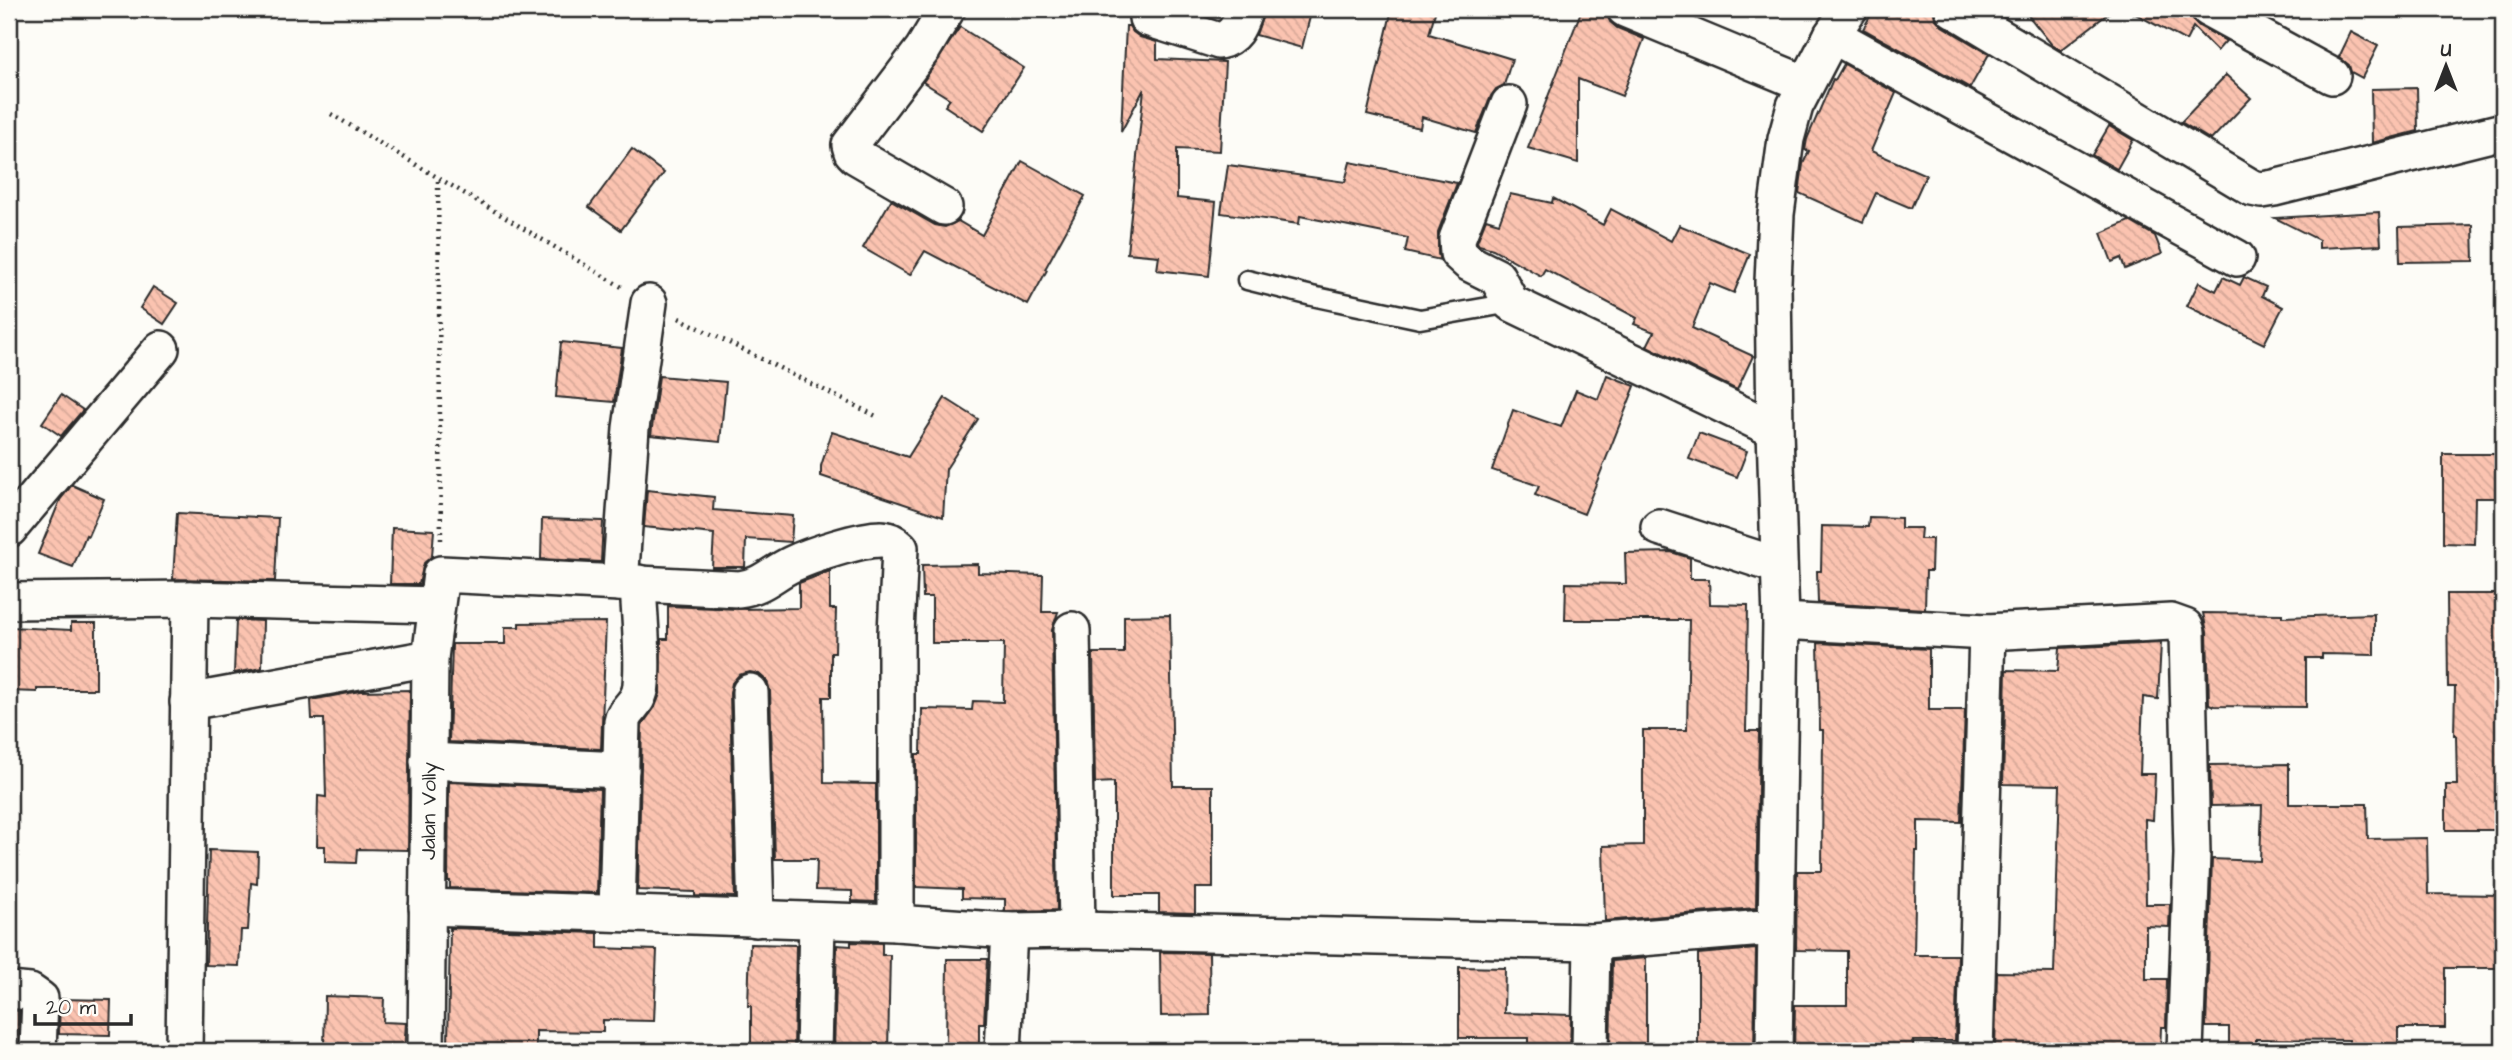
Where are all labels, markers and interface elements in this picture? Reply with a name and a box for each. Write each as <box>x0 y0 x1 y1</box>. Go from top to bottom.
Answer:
north arrow <box>2410 32 2480 102</box>
text: U <box>2441 37 2452 64</box>
street label: Jalan Volly <box>413 761 445 860</box>
scale bar <box>35 983 131 1027</box>
text: 20 m <box>46 993 97 1022</box>

